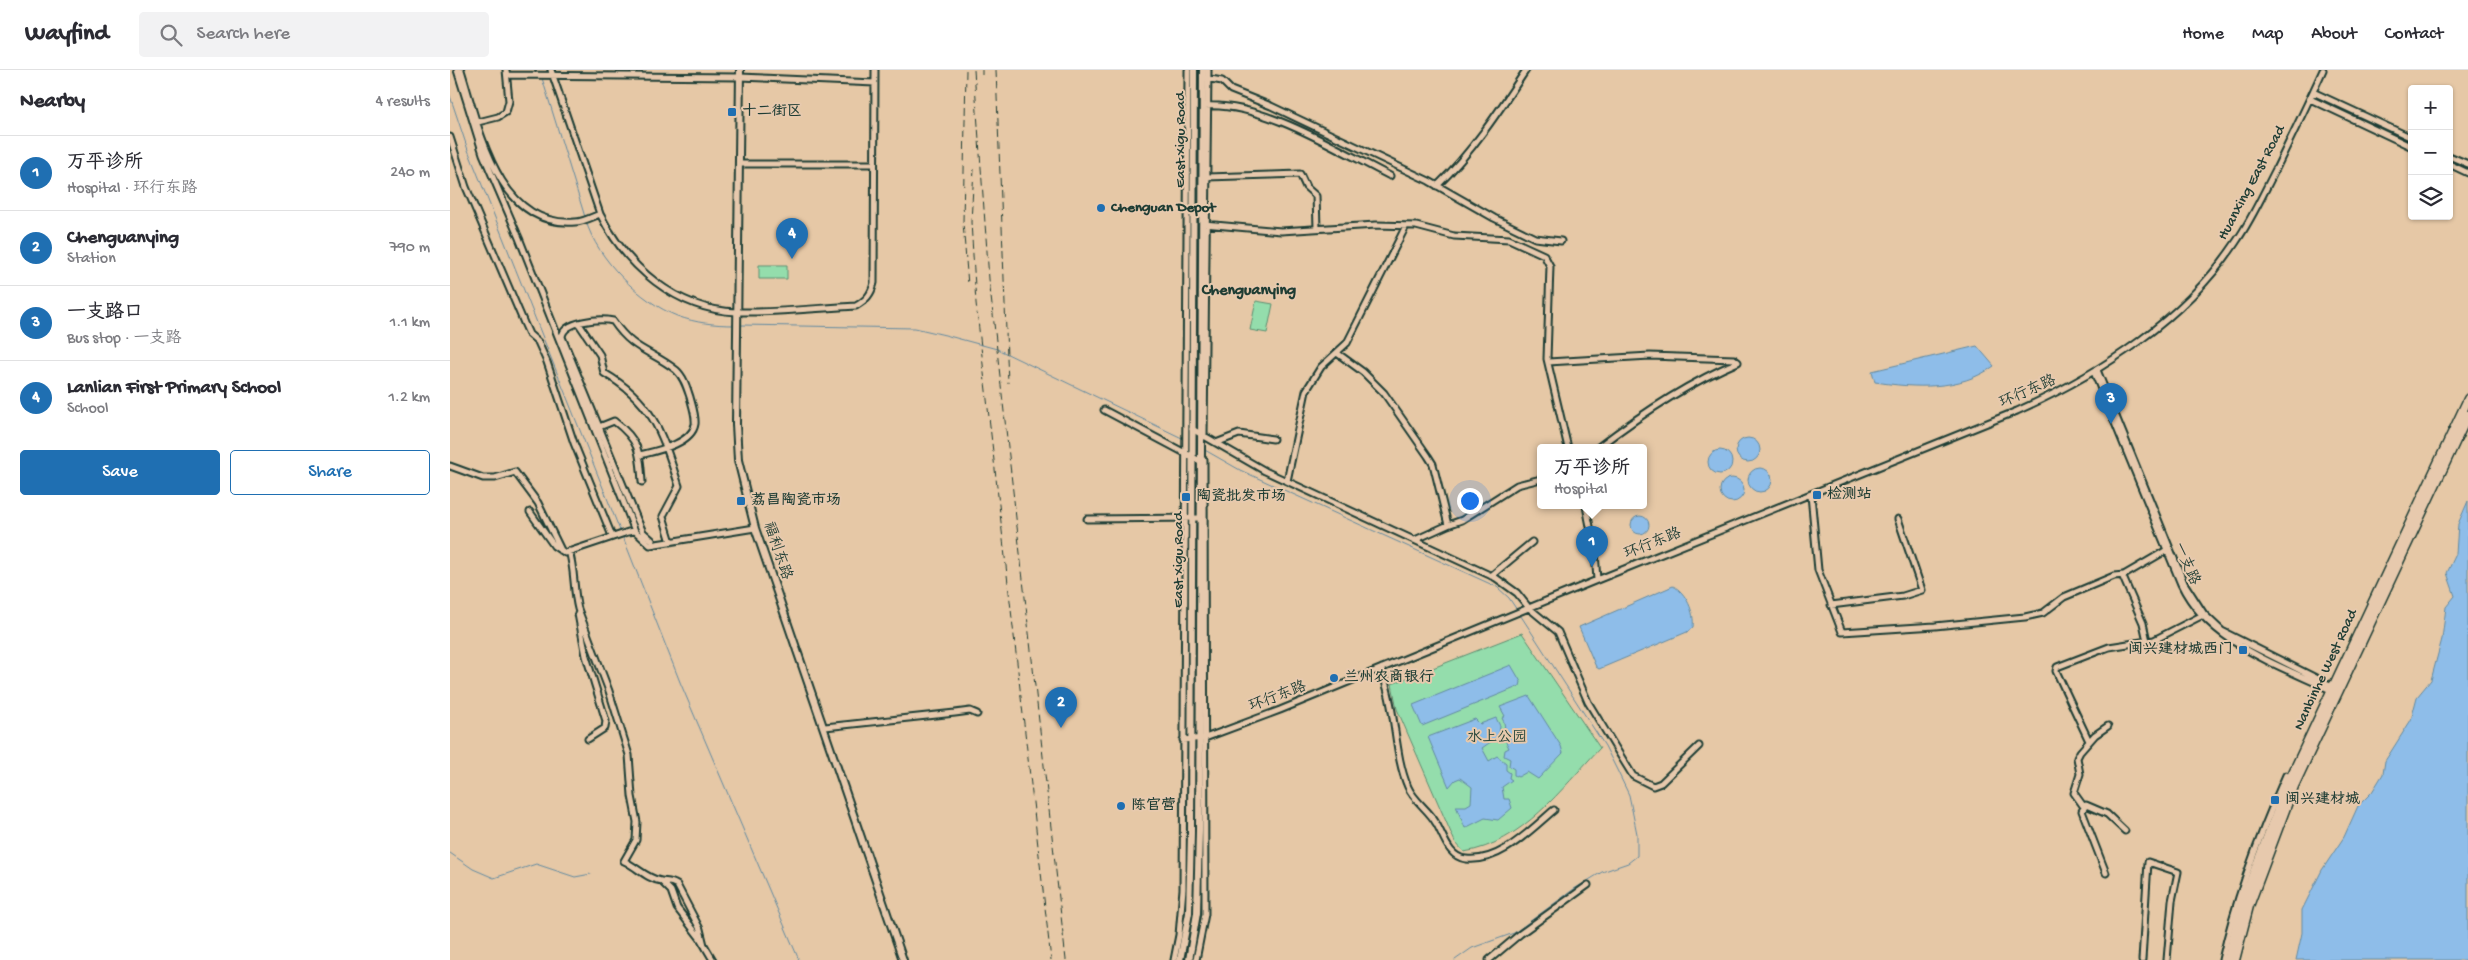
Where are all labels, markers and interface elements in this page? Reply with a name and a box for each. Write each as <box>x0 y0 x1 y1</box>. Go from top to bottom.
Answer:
search box <box>139 12 489 57</box>
text: Wayfind <box>25 20 109 49</box>
icon: search <box>157 21 185 49</box>
text: Search here <box>197 23 290 46</box>
text: Home <box>2182 24 2224 45</box>
text: Map <box>2252 24 2283 45</box>
text: About <box>2311 24 2357 45</box>
text: Contact <box>2385 24 2443 45</box>
map controls <box>2408 85 2453 220</box>
button: + <box>2408 85 2453 130</box>
text: Nearby <box>20 90 85 115</box>
street label: East Xigu Road <box>1172 91 1190 188</box>
text: 4 results <box>375 93 430 112</box>
place label: 十二街区 <box>742 103 802 121</box>
marker: 十二街区 <box>726 106 738 118</box>
street label: Huanxing East Road <box>2214 122 2290 243</box>
button: − <box>2408 130 2453 175</box>
text: 万平诊所 <box>67 152 143 175</box>
text: 1 <box>33 164 39 183</box>
text: 240 m <box>390 164 430 183</box>
button: layers <box>2408 175 2453 220</box>
text: Hospital · 环行东路 <box>67 180 197 199</box>
place label: Chenguan Depot <box>1110 199 1217 217</box>
marker: Chenguan Depot <box>1095 202 1107 214</box>
pin: 4 <box>776 218 808 259</box>
text: Chenguanying <box>67 227 179 250</box>
text: 2 <box>32 239 40 258</box>
text: 790 m <box>389 239 430 258</box>
text: Station <box>67 250 116 269</box>
district label: Chenguanying <box>1201 282 1296 301</box>
text: 一支路口 <box>67 302 143 325</box>
text: 3 <box>32 314 40 333</box>
text: 1.1 km <box>390 314 430 333</box>
text: Bus stop · 一支路 <box>67 330 182 349</box>
street label: 环行东路 <box>1997 372 2059 412</box>
text: Lanlian First Primary School <box>67 377 281 400</box>
pin: 3 <box>2095 383 2127 424</box>
text: 4 <box>32 389 40 408</box>
text: 1.2 km <box>388 389 430 408</box>
text: School <box>67 400 109 419</box>
popup <box>1537 444 1647 509</box>
button: Save <box>20 450 220 495</box>
button: Share <box>230 450 430 495</box>
text: 万平诊所 <box>1554 458 1630 481</box>
text: Hospital <box>1554 481 1608 500</box>
place label: 检测站 <box>1827 486 1872 504</box>
place label: 陶瓷批发市场 <box>1196 488 1286 506</box>
your location <box>1457 488 1483 514</box>
marker: 检测站 <box>1811 489 1823 501</box>
marker: 陶瓷批发市场 <box>1180 491 1192 503</box>
place label: 荔昌陶瓷市场 <box>751 492 841 510</box>
marker: 荔昌陶瓷市场 <box>735 495 747 507</box>
street label: East Xigu Road <box>1170 511 1188 608</box>
street label: 福利东路 <box>759 520 795 582</box>
street label: 环行东路 <box>1622 524 1684 564</box>
pin: 1 <box>1576 526 1608 567</box>
street label: 一支路 <box>2169 540 2203 588</box>
street label: Nanbinhe West Road <box>2290 606 2362 733</box>
place label: 闽兴建材城西门 <box>2128 641 2233 659</box>
marker: 闽兴建材城西门 <box>2237 644 2249 656</box>
place label: 兰州农商银行 <box>1344 668 1434 687</box>
marker: 兰州农商银行 <box>1328 672 1340 684</box>
street label: 环行东路 <box>1247 678 1309 716</box>
pin: 2 <box>1045 687 1077 728</box>
park label: 水上公园 <box>1467 729 1527 747</box>
place label: 闽兴建材城 <box>2285 791 2360 809</box>
marker: 闽兴建材城 <box>2269 794 2281 806</box>
place label: 陈官营 <box>1131 797 1176 815</box>
marker: 陈官营 <box>1115 800 1127 812</box>

